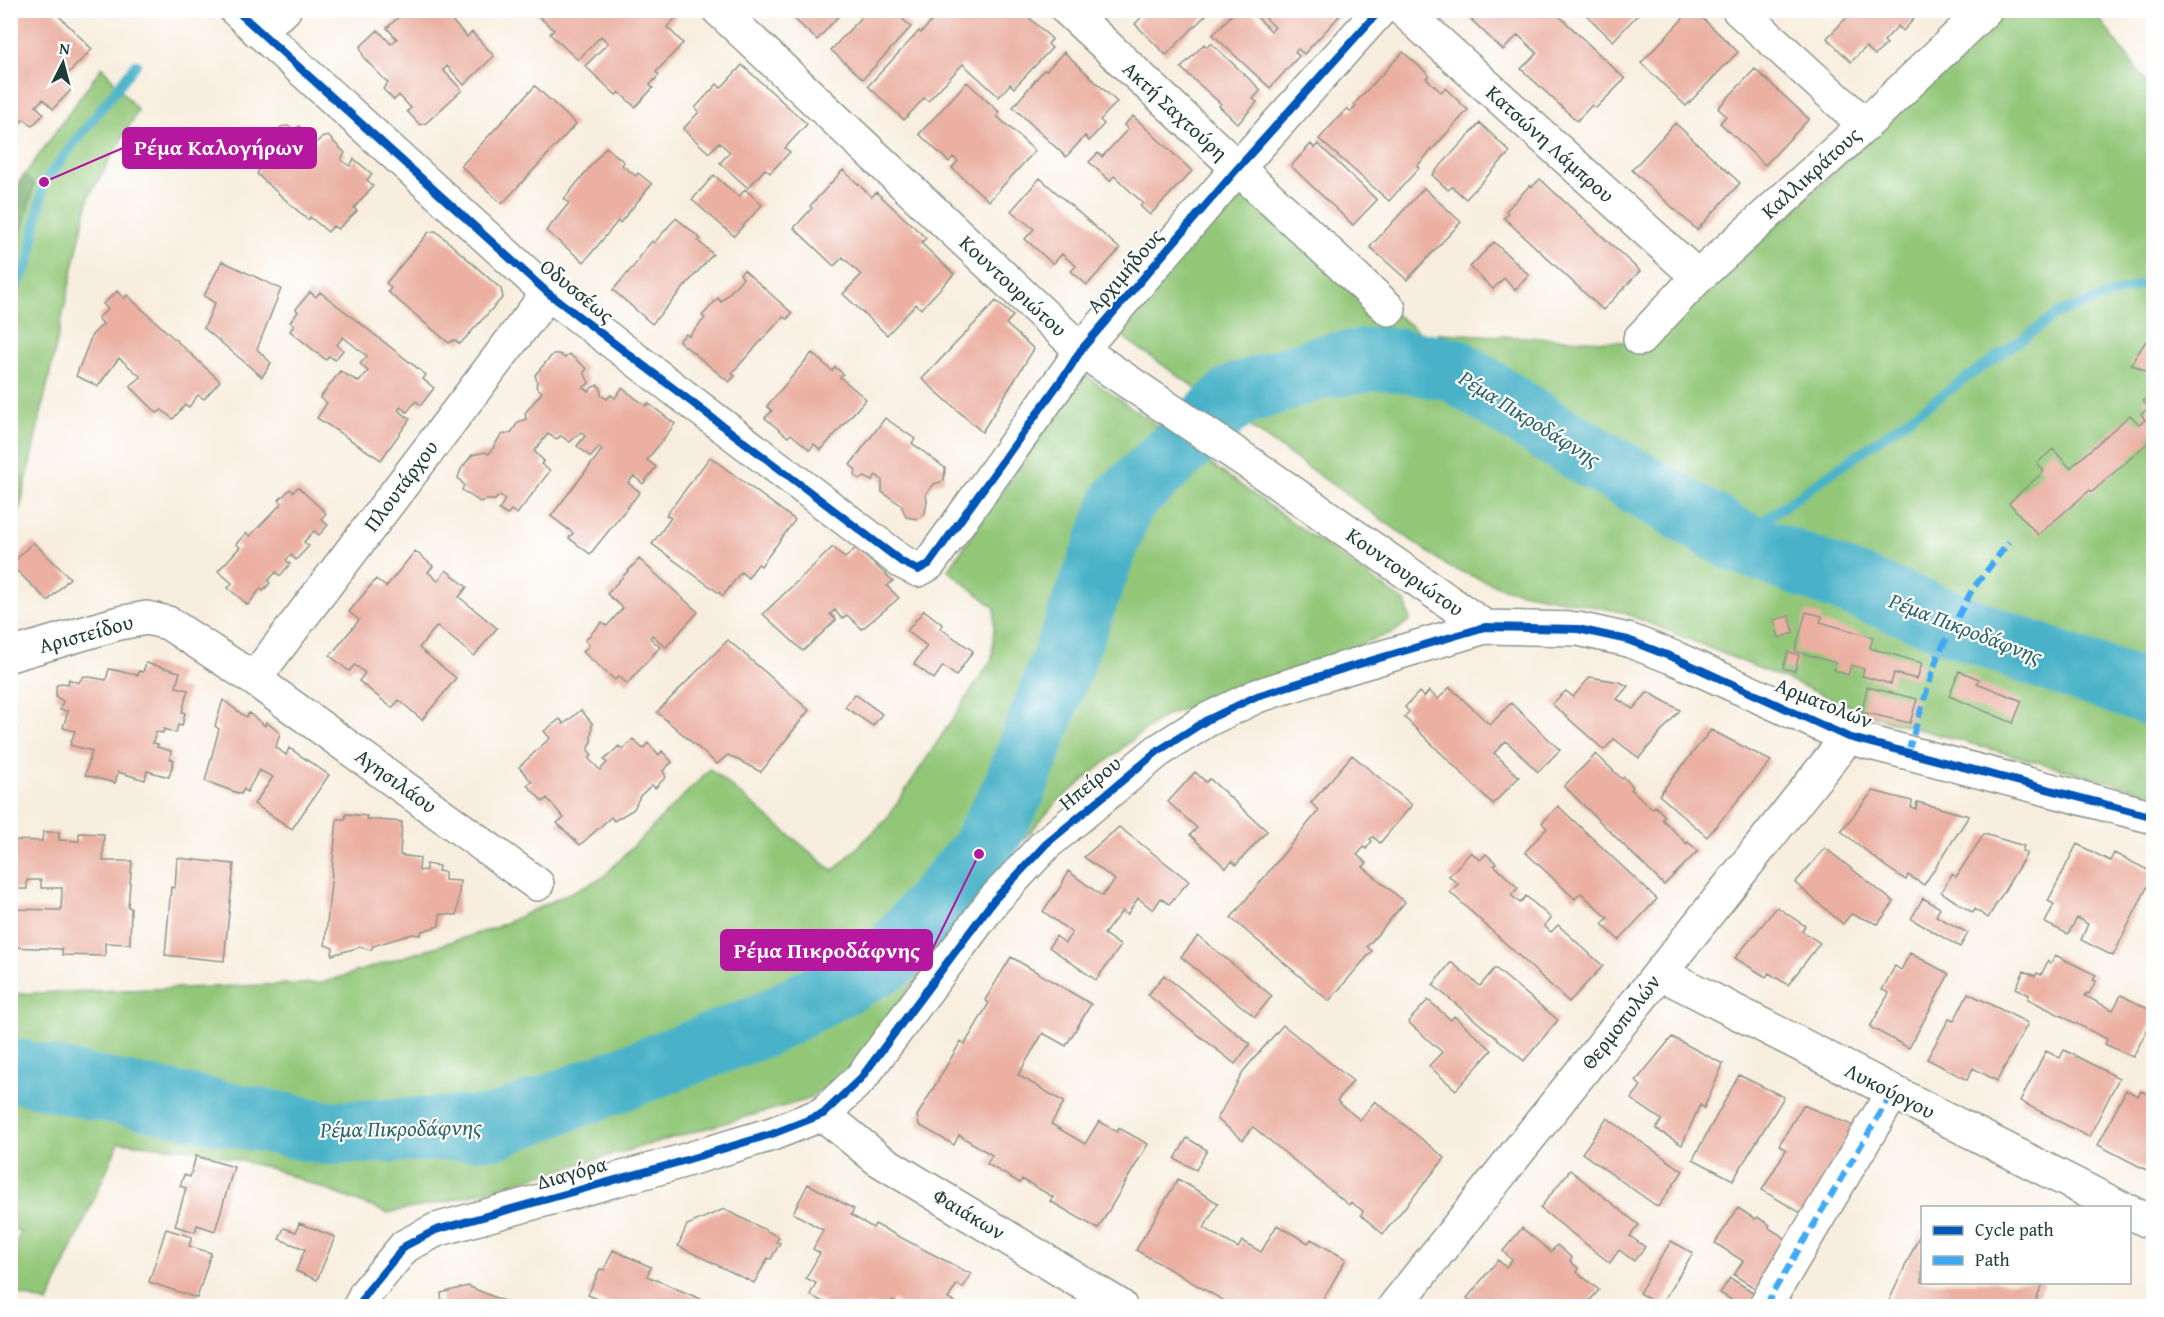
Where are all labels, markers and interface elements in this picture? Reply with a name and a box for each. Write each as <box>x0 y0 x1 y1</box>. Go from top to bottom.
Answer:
north arrow <box>33 33 93 93</box>
text: N <box>58 36 71 61</box>
street label: Ακτή Σαχτούρη <box>1116 54 1235 168</box>
street label: Κατσώνη Λάμπρου <box>1479 77 1621 210</box>
street label: Καλλικράτους <box>1754 119 1867 226</box>
callout: Ρέμα Καλογήρων <box>123 128 316 168</box>
text: Ρέμα Καλογήρων <box>134 131 304 163</box>
street label: Αρχιμήδους <box>1079 221 1170 320</box>
street label: Κουντουριώτου <box>953 227 1074 344</box>
street label: Οδυσσέως <box>534 251 621 330</box>
water label: Ρέμα Πικροδάφνης <box>1452 361 1608 475</box>
street label: Πλουτάρχου <box>356 433 445 538</box>
street label: Κουντουριώτου <box>1340 519 1471 624</box>
water label: Ρέμα Πικροδάφνης <box>1884 584 2048 672</box>
street label: Αριστείδου <box>35 606 137 661</box>
street label: Αρματολών <box>1771 669 1877 736</box>
street label: Αγησιλάου <box>349 740 444 821</box>
street label: Ηπείρου <box>1052 748 1128 818</box>
callout: Ρέμα Πικροδάφνης <box>721 930 932 970</box>
text: Ρέμα Πικροδάφνης <box>734 934 921 966</box>
street label: Θερμοπυλών <box>1573 967 1668 1076</box>
street label: Λυκούργου <box>1840 1055 1941 1127</box>
water label: Ρέμα Πικροδάφνης <box>319 1111 483 1145</box>
street label: Διαγόρα <box>533 1148 611 1197</box>
street label: Φαιάκων <box>927 1180 1012 1247</box>
legend <box>1921 1206 2131 1284</box>
text: Cycle path <box>1975 1216 2054 1243</box>
text: Path <box>1975 1246 2010 1273</box>

